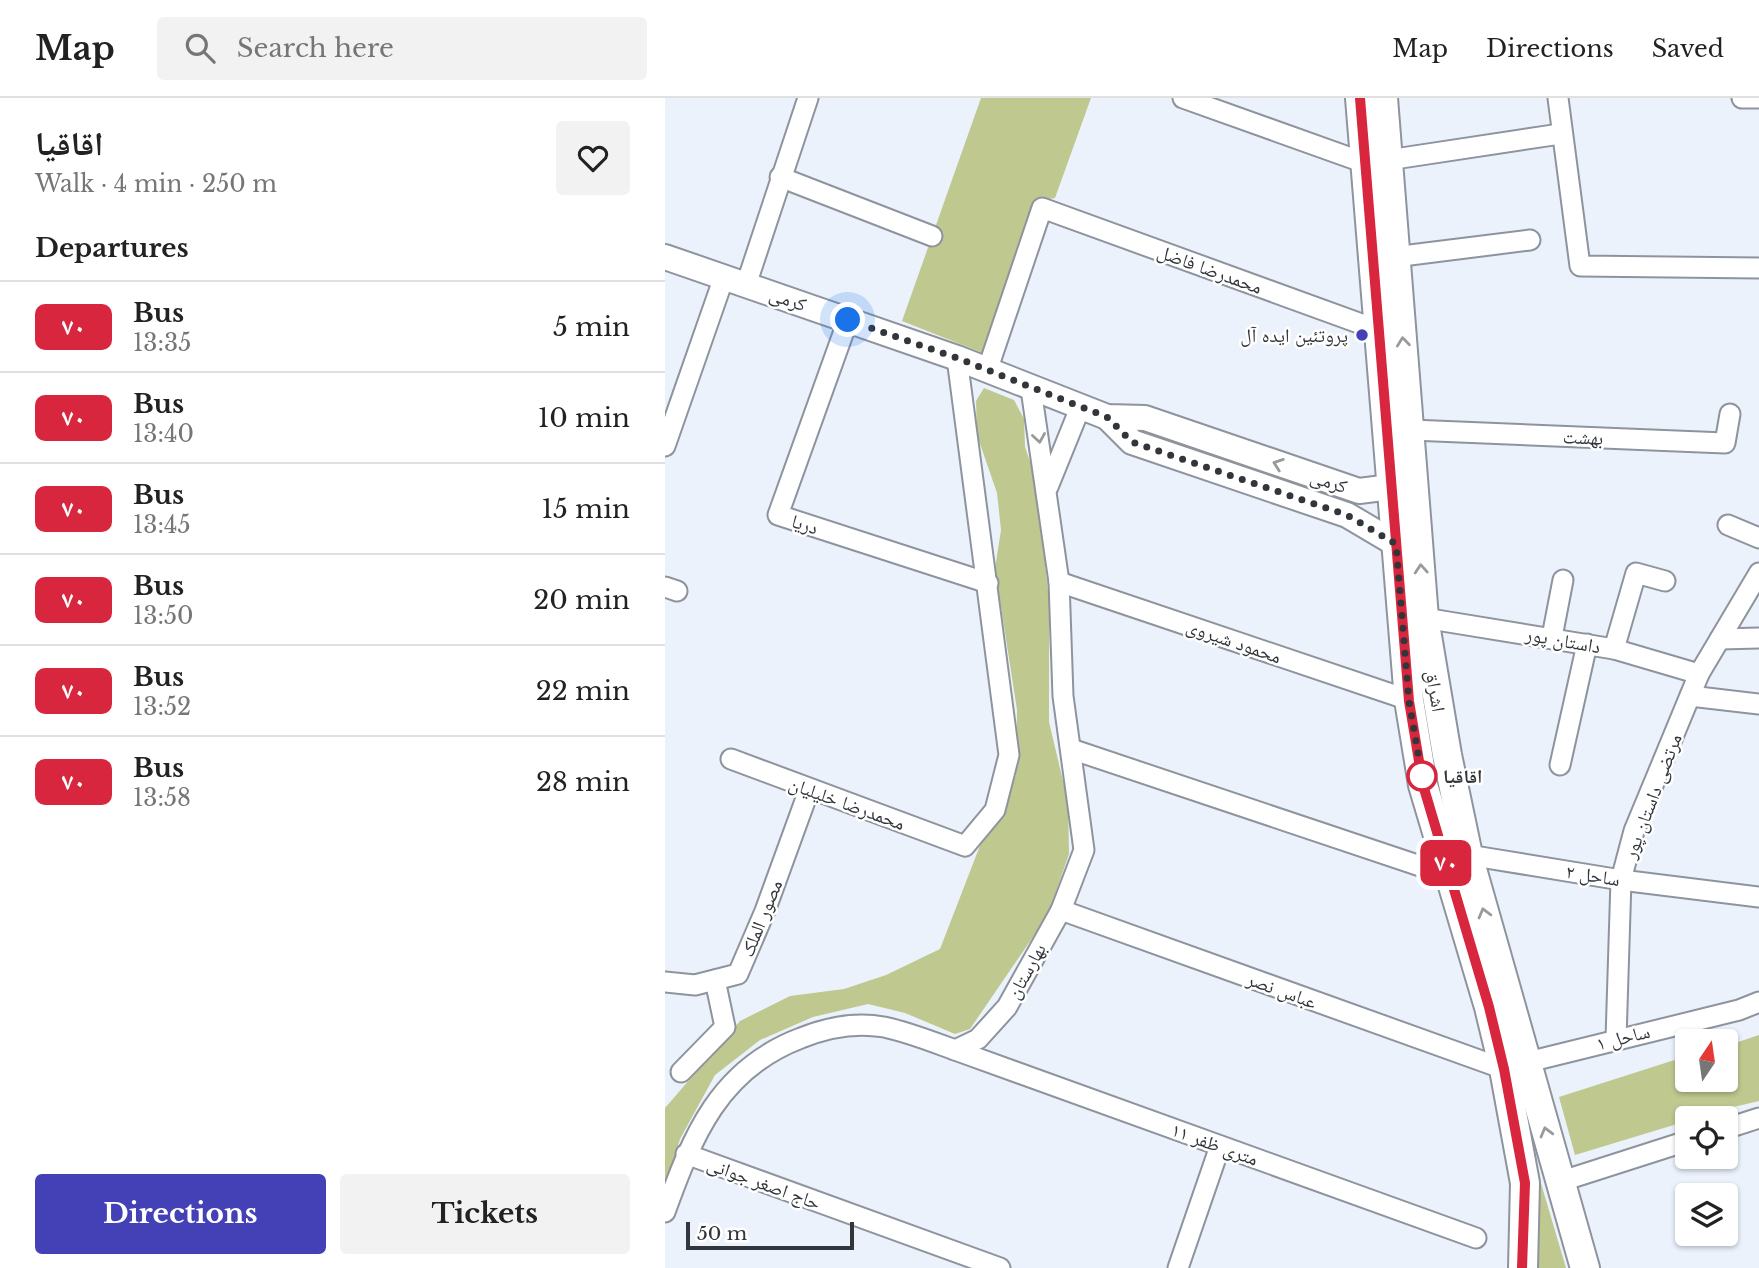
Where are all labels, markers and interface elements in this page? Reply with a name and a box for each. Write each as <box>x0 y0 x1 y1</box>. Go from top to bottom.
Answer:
search box <box>157 17 647 80</box>
text: Map <box>35 28 115 69</box>
icon: search <box>181 29 219 67</box>
text: Search here <box>237 32 394 64</box>
text: Map <box>1392 34 1448 63</box>
text: Directions <box>1486 34 1614 63</box>
text: Saved <box>1652 34 1724 63</box>
button: heart <box>556 121 630 195</box>
text: اقاقیا <box>35 123 103 164</box>
text: Walk · 4 min · 250 m <box>35 170 277 198</box>
text: Departures <box>35 232 189 264</box>
street label: محمدرضا فاضل <box>1154 240 1265 299</box>
street label: کرمی <box>766 283 809 316</box>
text: Bus <box>133 297 184 329</box>
your location <box>830 302 865 337</box>
text: 5 min <box>553 311 630 343</box>
text: ۷۰ <box>62 312 85 341</box>
place label: پروتئین ایده آل <box>1240 324 1348 347</box>
marker: پروتئین ایده آل <box>1354 327 1370 343</box>
text: 13:35 <box>133 329 191 357</box>
one-way arrow <box>1396 337 1411 348</box>
text: Bus <box>133 388 184 420</box>
text: 10 min <box>538 402 630 434</box>
text: ۷۰ <box>62 403 85 432</box>
text: 13:40 <box>133 420 194 448</box>
street label: بهشت <box>1562 425 1604 450</box>
one-way arrow <box>1031 432 1046 444</box>
one-way arrow <box>1273 458 1285 472</box>
street label: کرمی <box>1308 465 1350 498</box>
text: Bus <box>133 479 184 511</box>
text: 15 min <box>541 493 630 525</box>
text: ۷۰ <box>62 494 85 523</box>
street label: دریا <box>789 509 821 540</box>
text: 13:45 <box>133 511 191 539</box>
one-way arrow <box>1414 563 1429 574</box>
text: Bus <box>133 570 184 602</box>
text: 20 min <box>533 584 630 616</box>
text: ۷۰ <box>62 585 85 614</box>
text: 13:50 <box>133 602 193 630</box>
street label: محمود شیروی <box>1183 614 1284 668</box>
street label: داستان پور <box>1523 622 1602 659</box>
text: Bus <box>133 661 184 693</box>
street label: اشراق <box>1421 669 1450 713</box>
text: 22 min <box>536 675 630 707</box>
text: ۷۰ <box>62 676 85 705</box>
text: 13:52 <box>133 693 191 721</box>
street label: مرتضی داستان پور <box>1618 730 1687 863</box>
text: Bus <box>133 752 184 784</box>
marker: اقاقیا <box>1407 761 1437 791</box>
place label: اقاقیا <box>1443 765 1482 788</box>
text: 28 min <box>536 766 630 798</box>
text: ۷۰ <box>62 767 85 796</box>
street label: محمدرضا خلیلیان <box>786 772 908 835</box>
text: 13:58 <box>133 784 191 812</box>
line badge: ۷۰ <box>1415 840 1477 886</box>
text: ۷۰ <box>1434 848 1458 877</box>
street label: ساحل ۲ <box>1564 860 1622 891</box>
street label: مصور الملک <box>736 876 787 960</box>
one-way arrow <box>1478 907 1492 919</box>
street label: بهارستان <box>1002 939 1051 1003</box>
street label: عباس نصر <box>1243 967 1320 1014</box>
street label: ساحل ۱ <box>1594 1020 1652 1055</box>
north arrow <box>1675 1029 1738 1092</box>
map controls <box>1675 1029 1738 1246</box>
button: locate <box>1675 1106 1738 1169</box>
street label: ۱۱ متری ظفر <box>1168 1118 1261 1171</box>
one-way arrow <box>1540 1126 1554 1138</box>
street label: حاج اصغر جوانی <box>704 1152 824 1215</box>
button: Directions <box>35 1174 326 1254</box>
button: Tickets <box>340 1174 630 1254</box>
button: layers <box>1675 1183 1738 1246</box>
scale bar <box>686 1219 854 1251</box>
text: 50 m <box>697 1222 747 1245</box>

